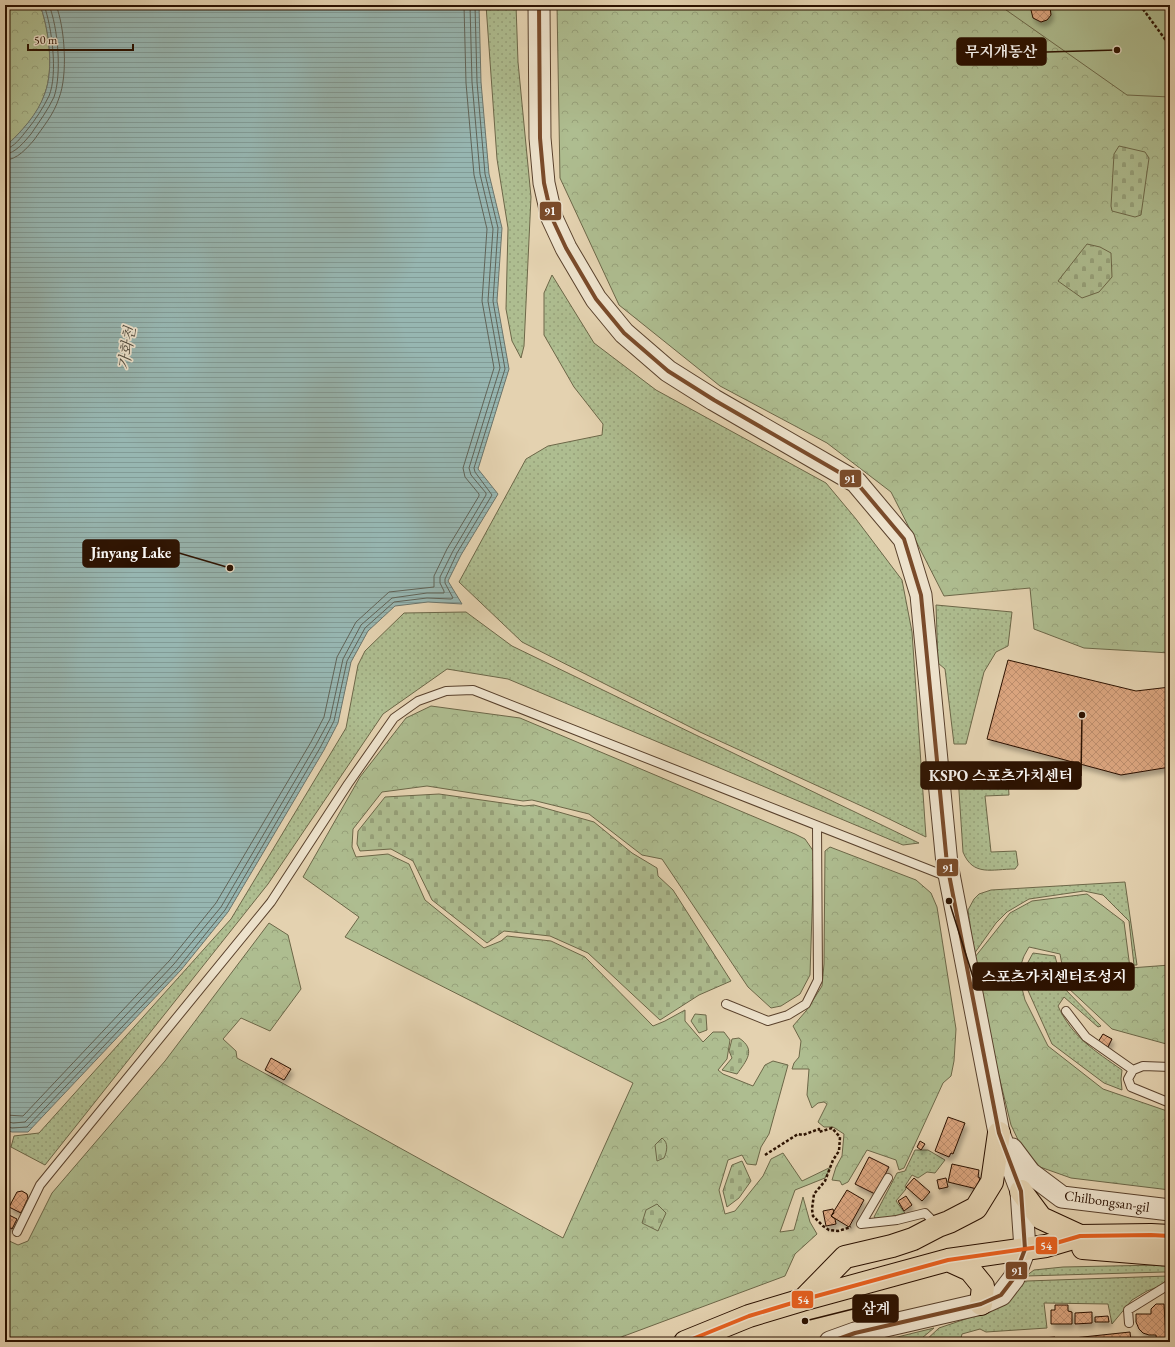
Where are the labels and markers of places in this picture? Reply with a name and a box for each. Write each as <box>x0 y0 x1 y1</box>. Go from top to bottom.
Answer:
callout: 무지개동산 <box>957 38 1046 65</box>
callout: Jinyang Lake <box>83 540 179 567</box>
callout: KSPO 스포츠가치센터 <box>921 762 1081 789</box>
callout: 스포츠가치센터조성지 <box>973 963 1134 990</box>
callout: 삼계 <box>853 1295 898 1322</box>

